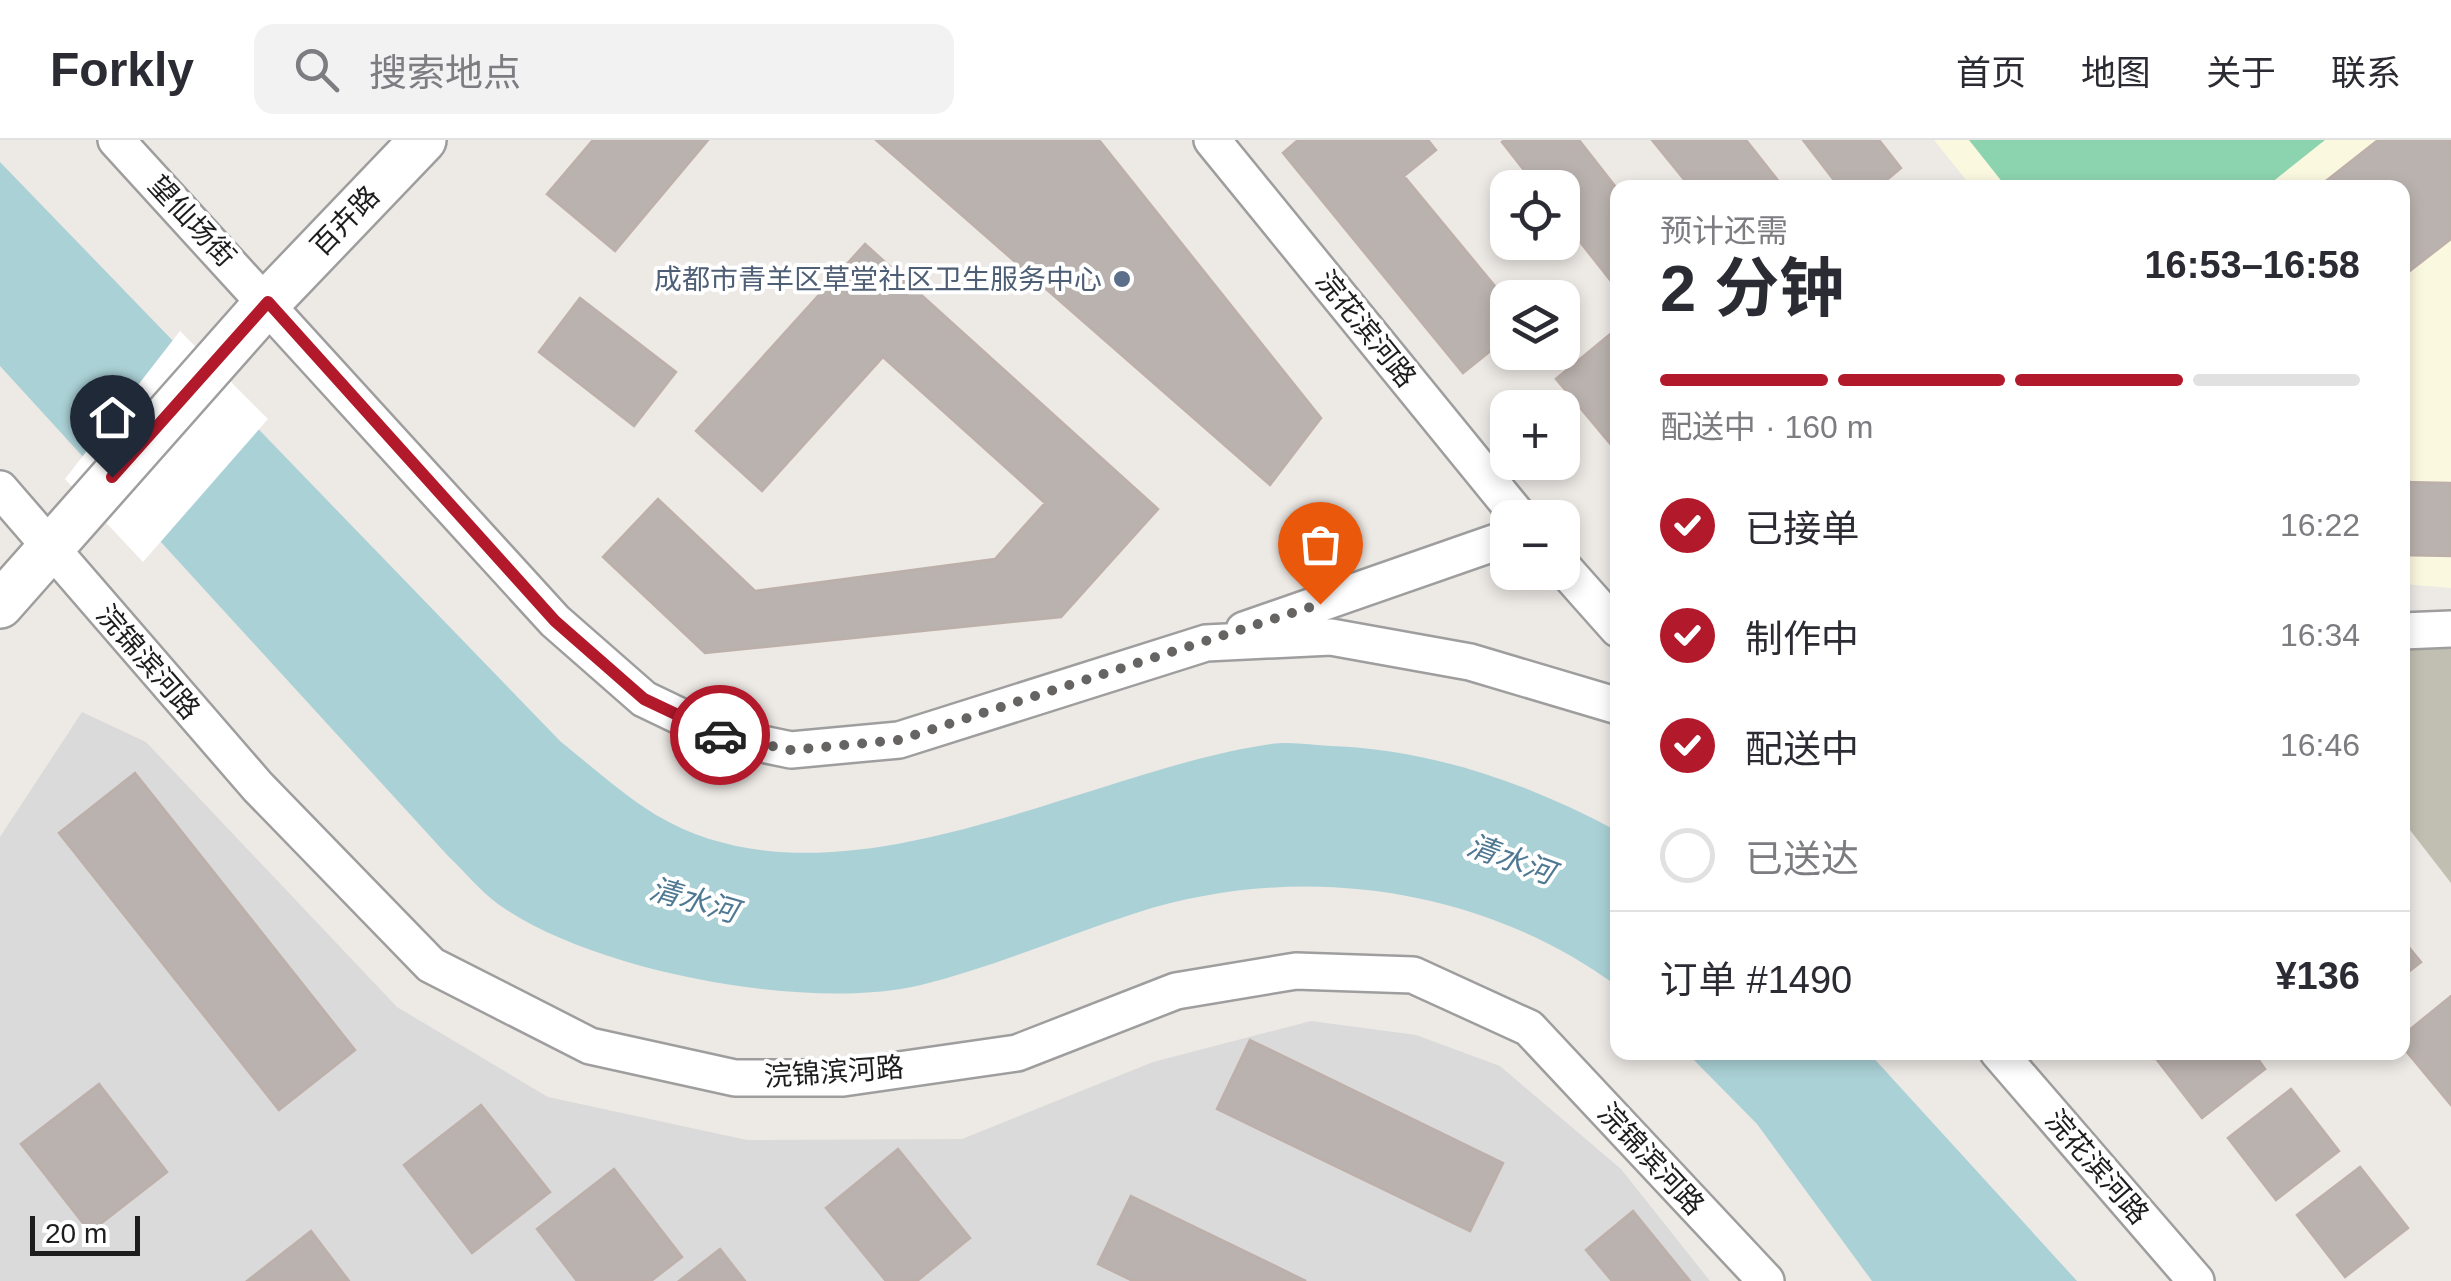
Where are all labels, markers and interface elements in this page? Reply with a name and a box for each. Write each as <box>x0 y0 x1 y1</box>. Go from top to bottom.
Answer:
search box <box>254 24 954 114</box>
icon: search <box>289 42 344 97</box>
text: Forkly <box>50 43 194 96</box>
text: 搜索地点 <box>369 52 521 94</box>
text: 首页 <box>1956 53 2026 92</box>
text: 地图 <box>2081 53 2151 92</box>
text: 关于 <box>2206 53 2276 92</box>
text: 联系 <box>2331 53 2401 92</box>
street label: 望仙场街 <box>142 169 242 273</box>
map controls <box>1490 170 1580 590</box>
button: locate <box>1490 170 1580 260</box>
street label: 百卉路 <box>305 180 385 262</box>
text: 预计还需 <box>1660 213 1788 249</box>
text: 16:53–16:58 <box>2144 244 2360 286</box>
text: 2 分钟 <box>1660 252 1844 325</box>
place label: 成都市青羊区草堂社区卫生服务中心 <box>654 264 1102 295</box>
street label: 浣花滨河路 <box>1310 265 1422 393</box>
marker: 成都市青羊区草堂社区卫生服务中心 <box>1111 268 1133 290</box>
button: layers <box>1490 280 1580 370</box>
pin <box>70 375 155 478</box>
icon: home <box>85 390 140 445</box>
button: + <box>1490 390 1580 480</box>
text: 配送中 · 160 m <box>1660 409 1873 445</box>
icon: check <box>1660 498 1715 553</box>
button: − <box>1490 500 1580 590</box>
pin <box>1278 502 1363 605</box>
text: 16:22 <box>2280 507 2360 543</box>
text: 已接单 <box>1745 508 1859 550</box>
icon: bag <box>1293 517 1348 572</box>
street label: 浣锦滨河路 <box>90 599 206 725</box>
icon: check <box>1660 608 1715 663</box>
text: 16:34 <box>2280 617 2360 653</box>
text: 制作中 <box>1745 618 1859 660</box>
courier <box>670 685 770 785</box>
icon: car <box>693 708 748 763</box>
icon: check <box>1660 718 1715 773</box>
text: 16:46 <box>2280 727 2360 763</box>
text: 配送中 <box>1745 728 1859 770</box>
water label: 清水河 <box>1463 828 1564 892</box>
text: 已送达 <box>1745 838 1859 880</box>
water label: 清水河 <box>646 872 747 930</box>
text: ¥136 <box>2275 955 2360 997</box>
text: 订单 #1490 <box>1660 959 1852 1001</box>
street label: 浣锦滨河路 <box>763 1052 905 1092</box>
street label: 浣锦滨河路 <box>1592 1097 1710 1221</box>
street label: 浣花滨河路 <box>2039 1104 2155 1230</box>
scale bar <box>30 1211 140 1256</box>
text: 20 m <box>45 1218 107 1249</box>

